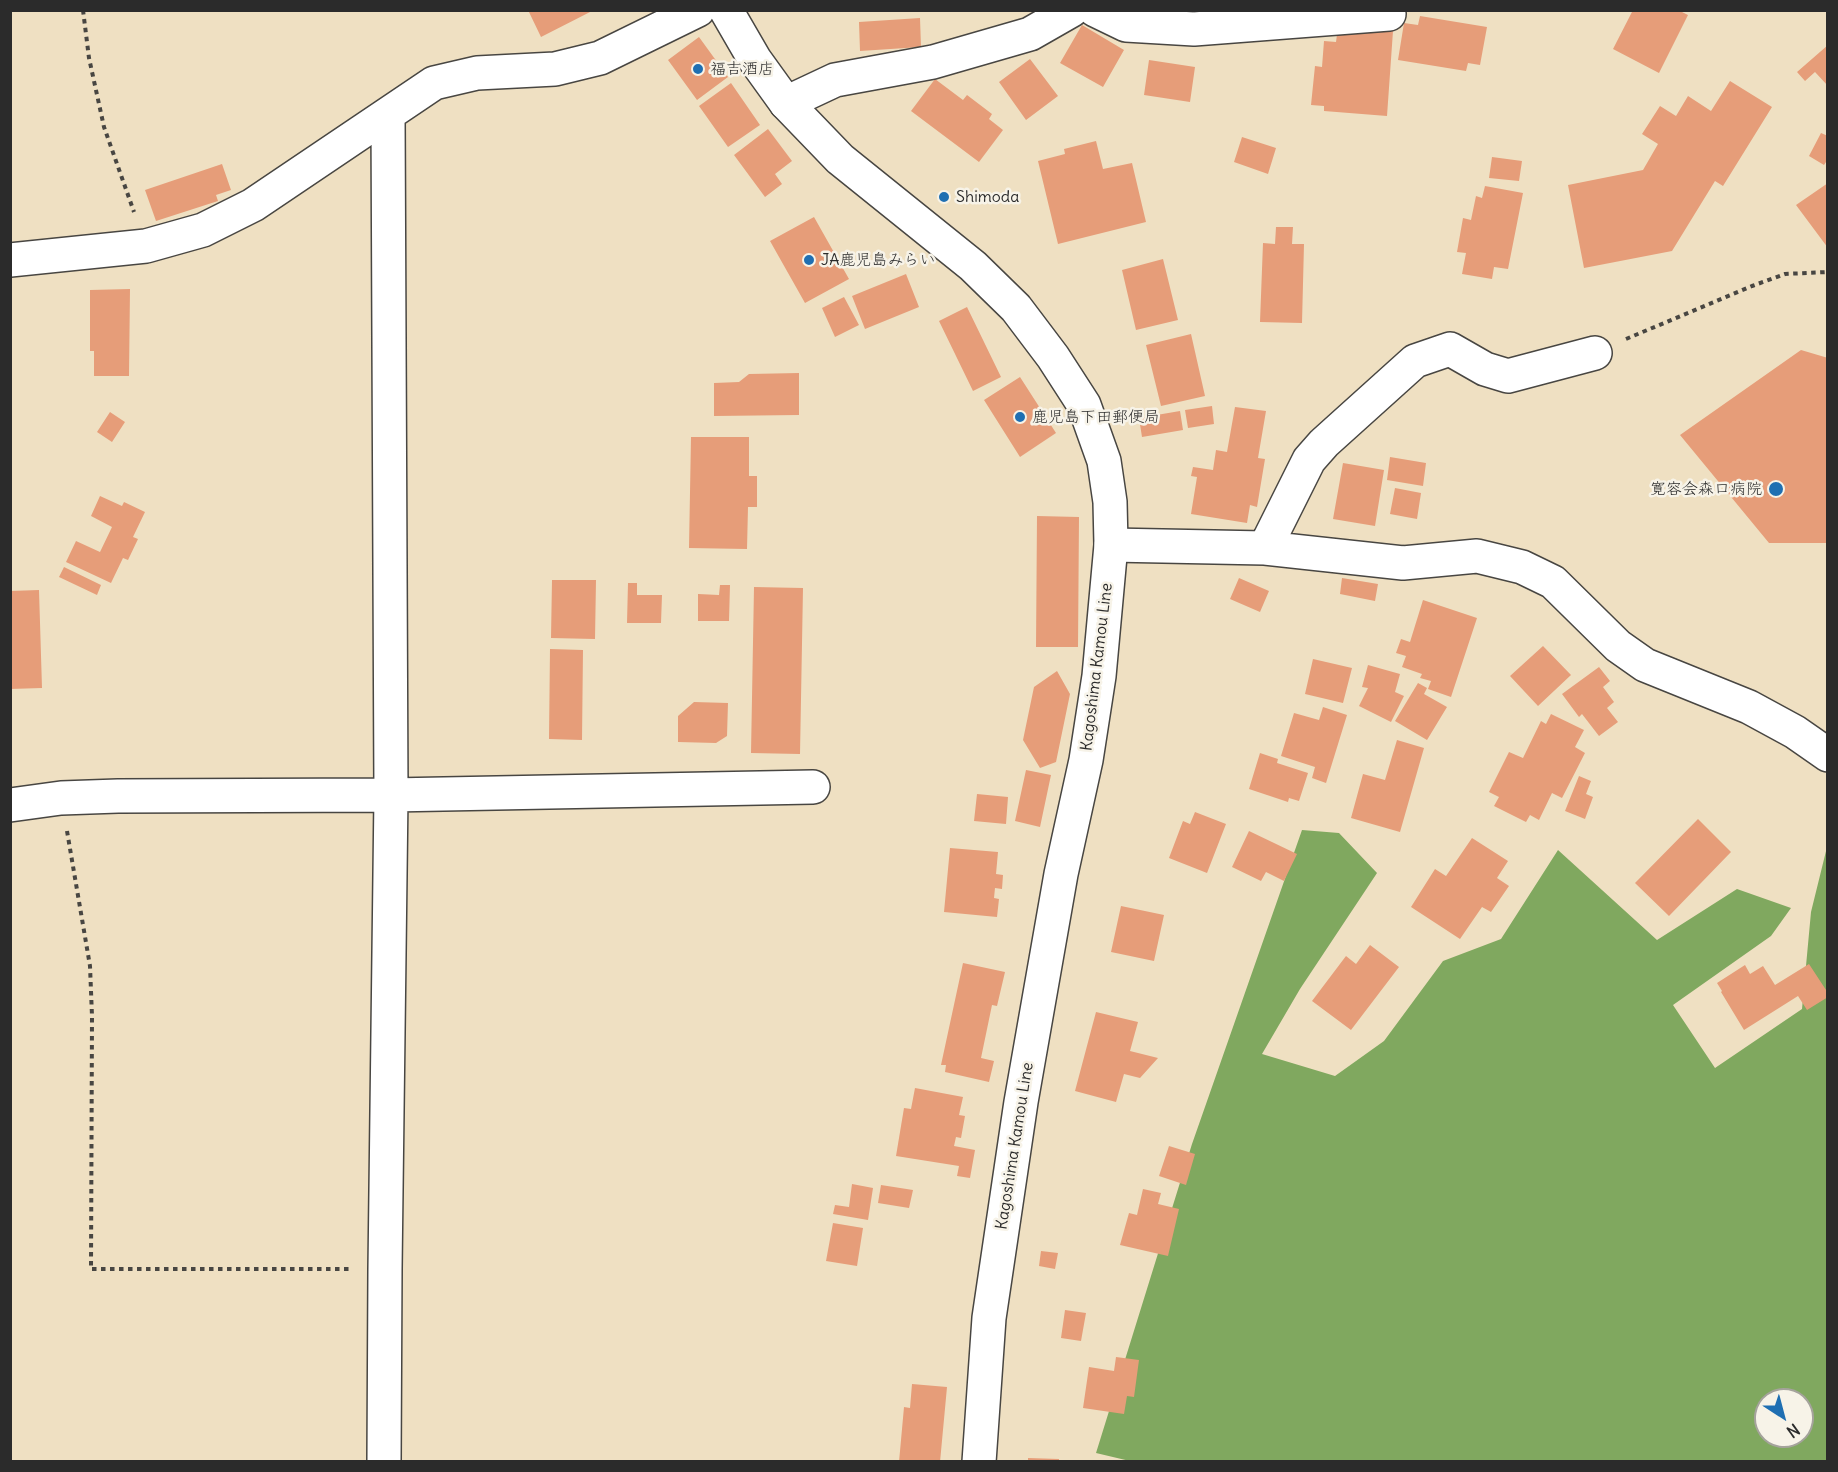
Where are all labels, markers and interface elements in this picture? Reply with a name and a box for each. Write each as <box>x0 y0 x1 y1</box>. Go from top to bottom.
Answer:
place label: 福吉酒店 <box>710 59 774 79</box>
marker: 福吉酒店 <box>691 62 705 76</box>
place label: Shimoda <box>956 187 1019 207</box>
marker: Shimoda <box>937 190 951 204</box>
place label: JA鹿児島みらい <box>821 250 936 270</box>
marker: JA鹿児島みらい <box>802 253 816 267</box>
place label: 鹿児島下田郵便局 <box>1032 407 1160 427</box>
marker: 鹿児島下田郵便局 <box>1013 410 1027 424</box>
place label: 寛容会森口病院 <box>1650 479 1762 499</box>
marker: 寛容会森口病院 <box>1767 480 1785 498</box>
street label: Kagoshima Kamou Line <box>1077 582 1117 752</box>
street label: Kagoshima Kamou Line <box>992 1061 1038 1231</box>
north arrow <box>1754 1388 1814 1448</box>
text: N <box>1783 1420 1804 1442</box>

